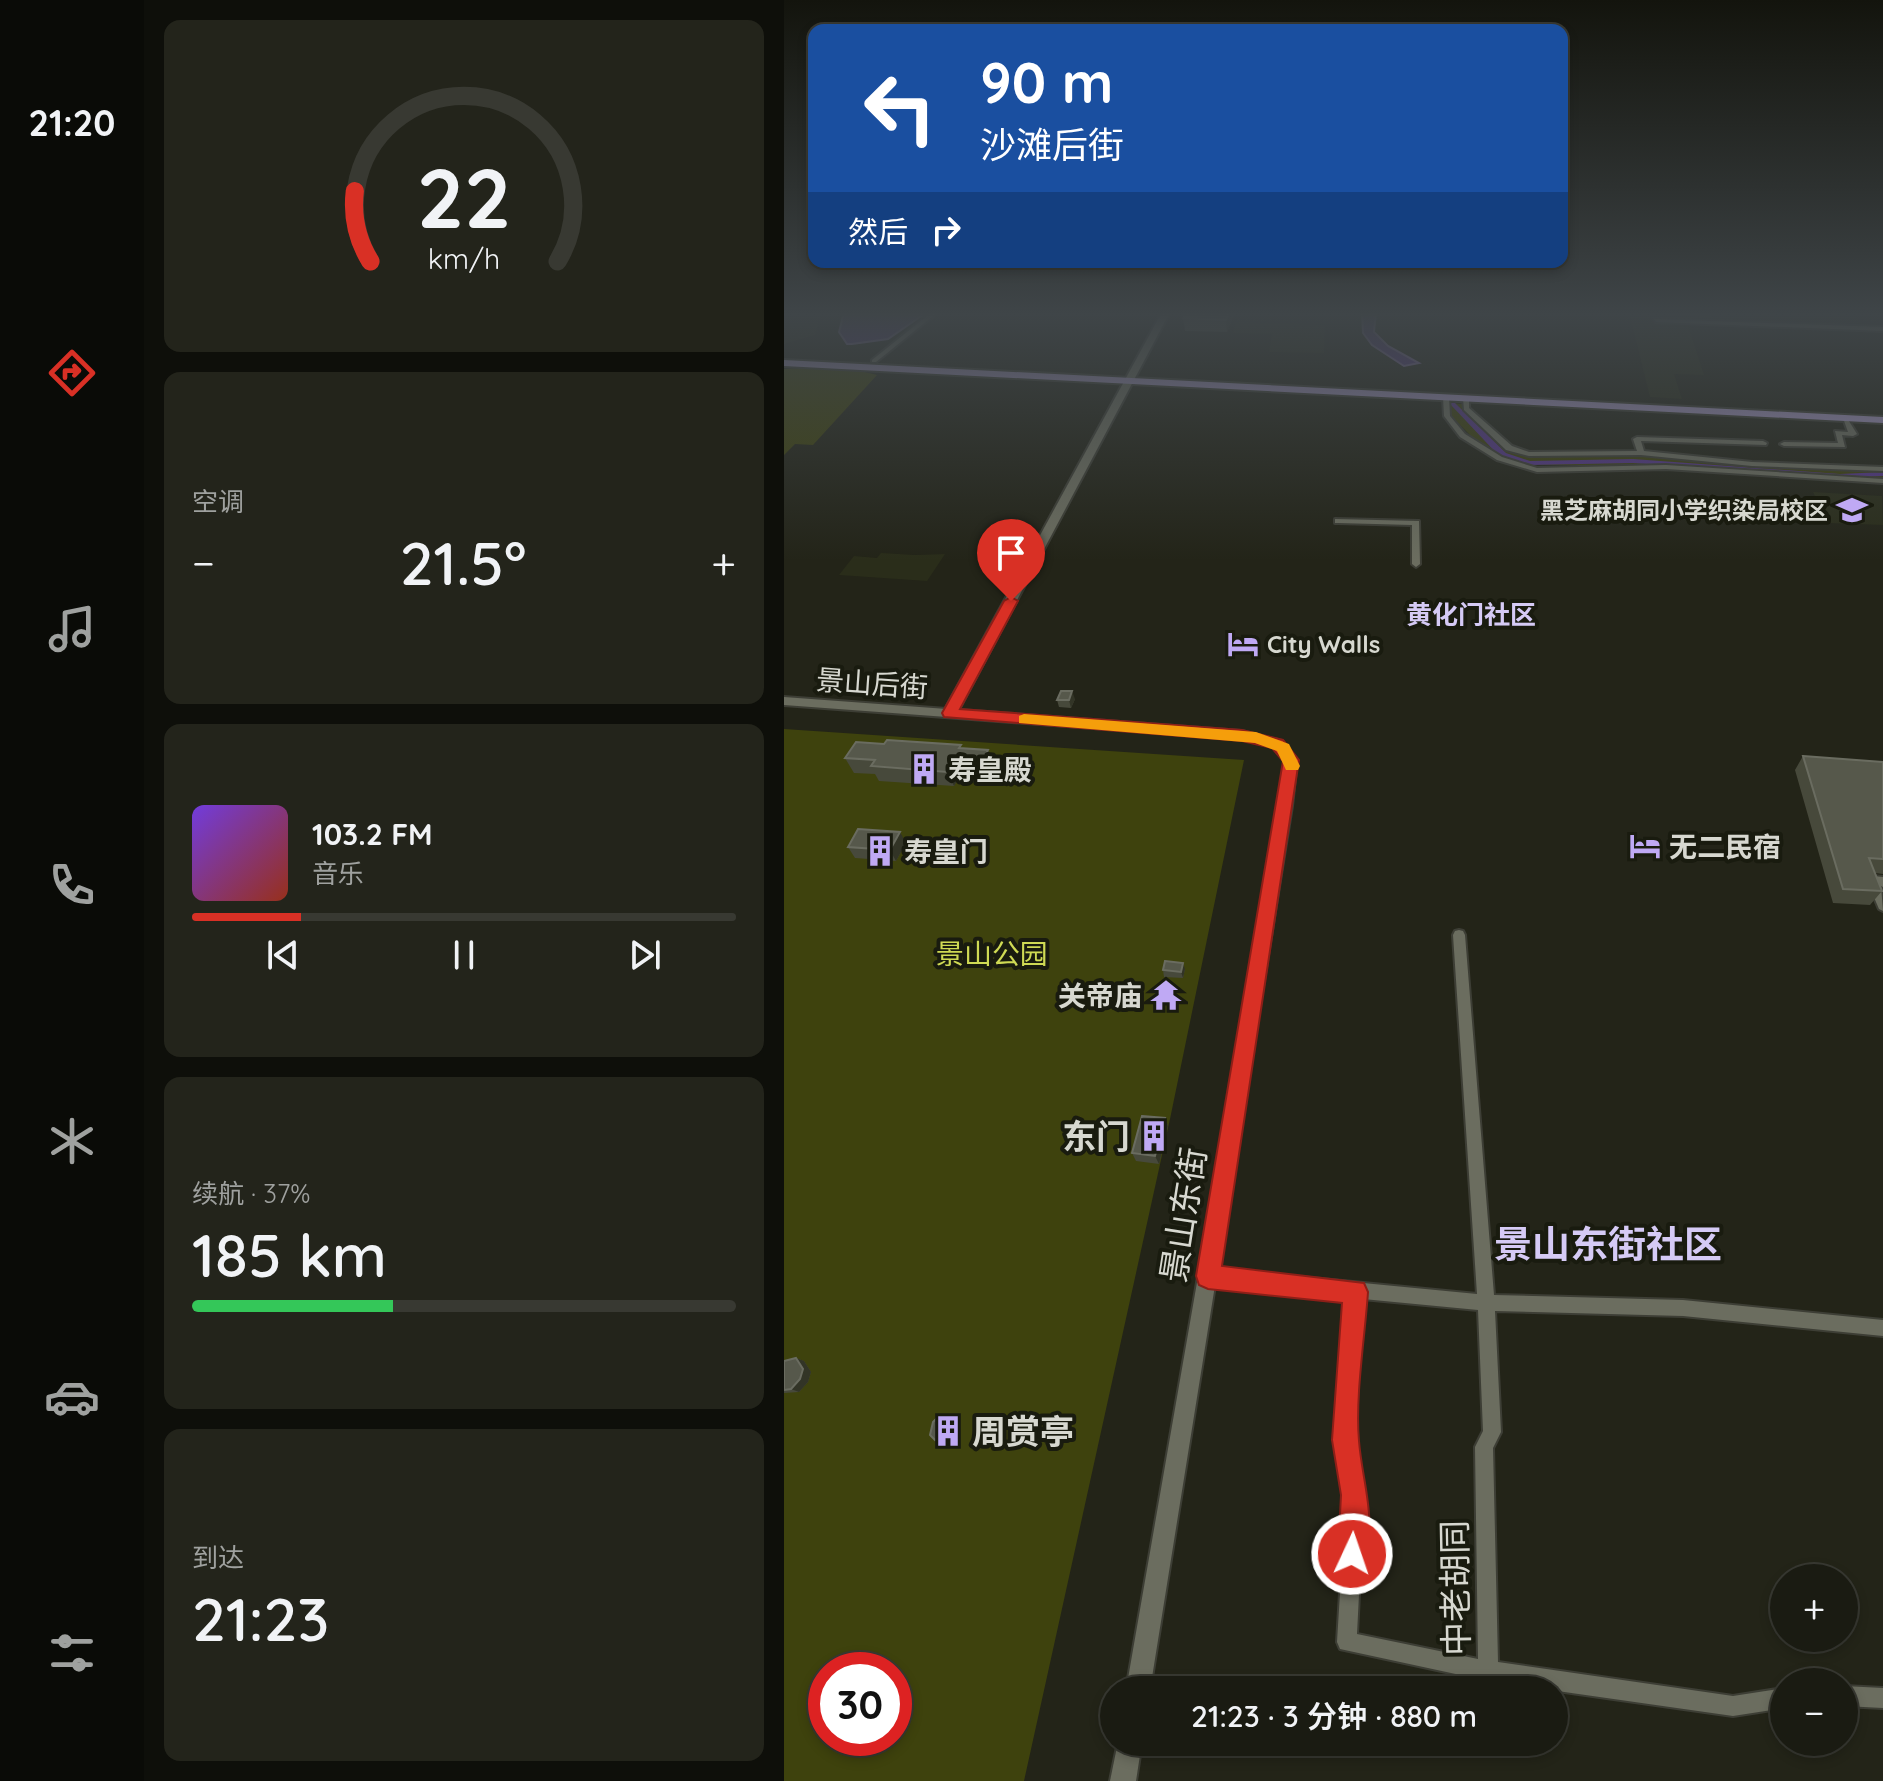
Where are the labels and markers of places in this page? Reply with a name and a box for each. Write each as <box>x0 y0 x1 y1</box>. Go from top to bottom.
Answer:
school or university icon: 黑芝麻胡同小学织染局校区 <box>1835 493 1869 527</box>
place label: 黑芝麻胡同小学织染局校区 <box>1540 495 1828 525</box>
pin <box>977 519 1045 601</box>
hotel icon: City Walls <box>1226 627 1260 661</box>
place label: City Walls <box>1267 629 1380 659</box>
building icon: 寿皇殿 <box>907 752 941 786</box>
place label: 寿皇殿 <box>948 752 1032 787</box>
hotel icon: 无二民宿 <box>1628 829 1662 863</box>
place label: 无二民宿 <box>1669 829 1781 864</box>
building icon: 寿皇门 <box>863 834 897 868</box>
place label: 寿皇门 <box>904 834 988 869</box>
place label: 关帝庙 <box>1058 978 1142 1013</box>
temple icon: 关帝庙 <box>1149 978 1183 1012</box>
place label: 东门 <box>1062 1115 1130 1158</box>
building icon: 东门 <box>1137 1119 1171 1153</box>
place label: 周赏亭 <box>972 1410 1074 1453</box>
building icon: 周赏亭 <box>931 1414 965 1448</box>

